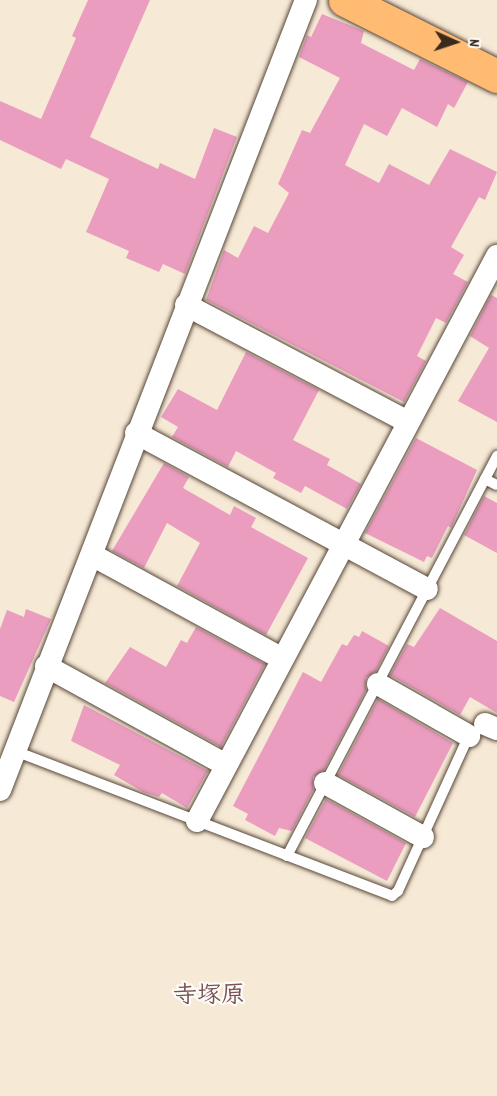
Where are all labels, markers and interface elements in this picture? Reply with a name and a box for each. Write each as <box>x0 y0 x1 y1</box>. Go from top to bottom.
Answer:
north arrow <box>425 12 485 72</box>
text: N <box>462 38 485 48</box>
district label: 寺塚原 <box>173 984 245 1012</box>

